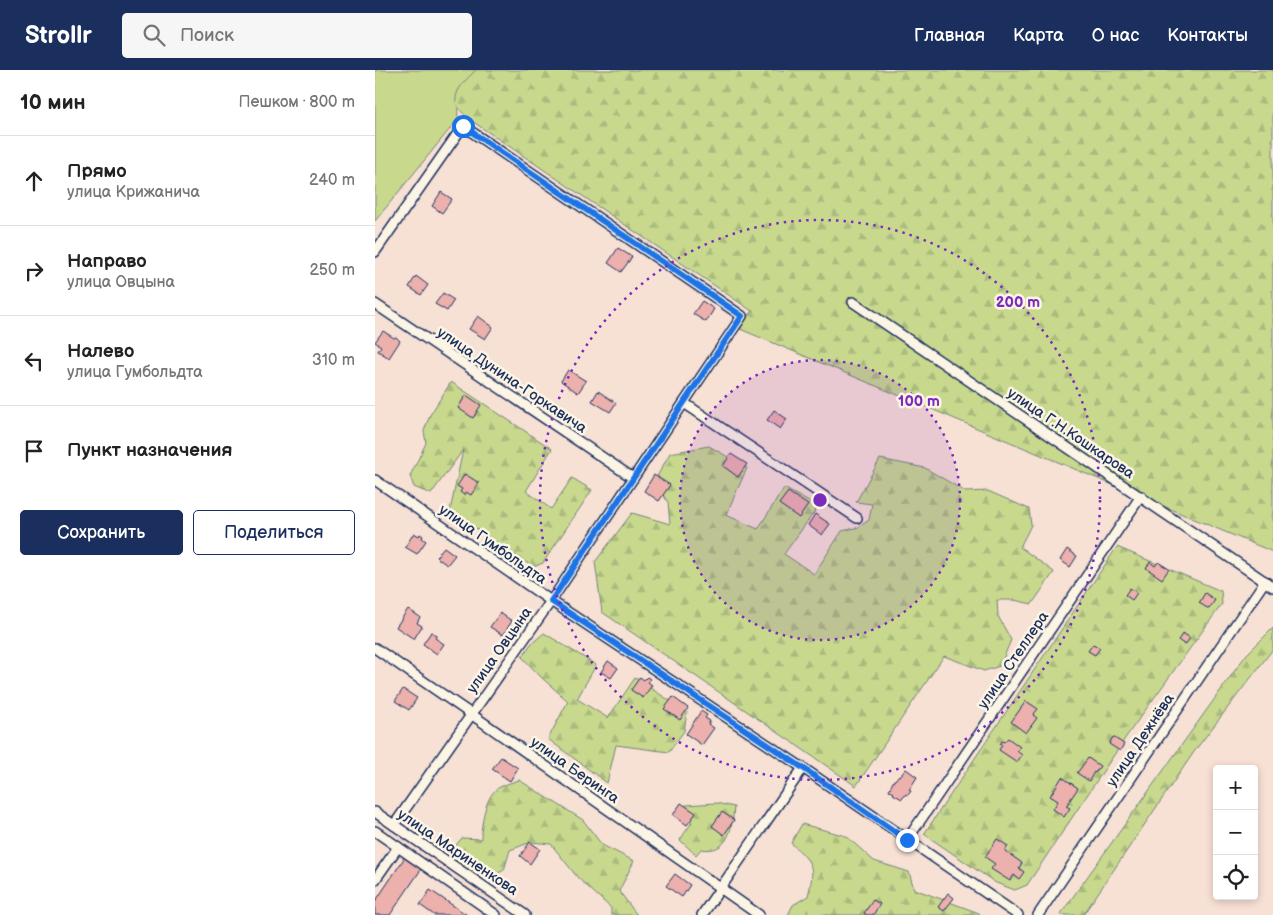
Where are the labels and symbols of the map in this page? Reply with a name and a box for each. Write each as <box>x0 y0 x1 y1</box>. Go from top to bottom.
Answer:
route start <box>452 115 475 138</box>
text: 200 m <box>996 293 1040 312</box>
street label: улица Дунина-Горкавича <box>433 323 590 438</box>
street label: улица Г.Н.Кошкарова <box>1003 384 1138 483</box>
text: 100 m <box>898 392 940 411</box>
centre of rings <box>811 491 829 509</box>
street label: улица Гумбольдта <box>435 500 550 589</box>
street label: улица Овцына <box>463 603 536 697</box>
street label: улица Стеллера <box>974 608 1053 713</box>
street label: улица Дежнёва <box>1102 690 1179 791</box>
street label: улица Беринга <box>527 733 623 808</box>
street label: улица Мариненкова <box>394 805 522 900</box>
route end <box>896 829 919 852</box>

